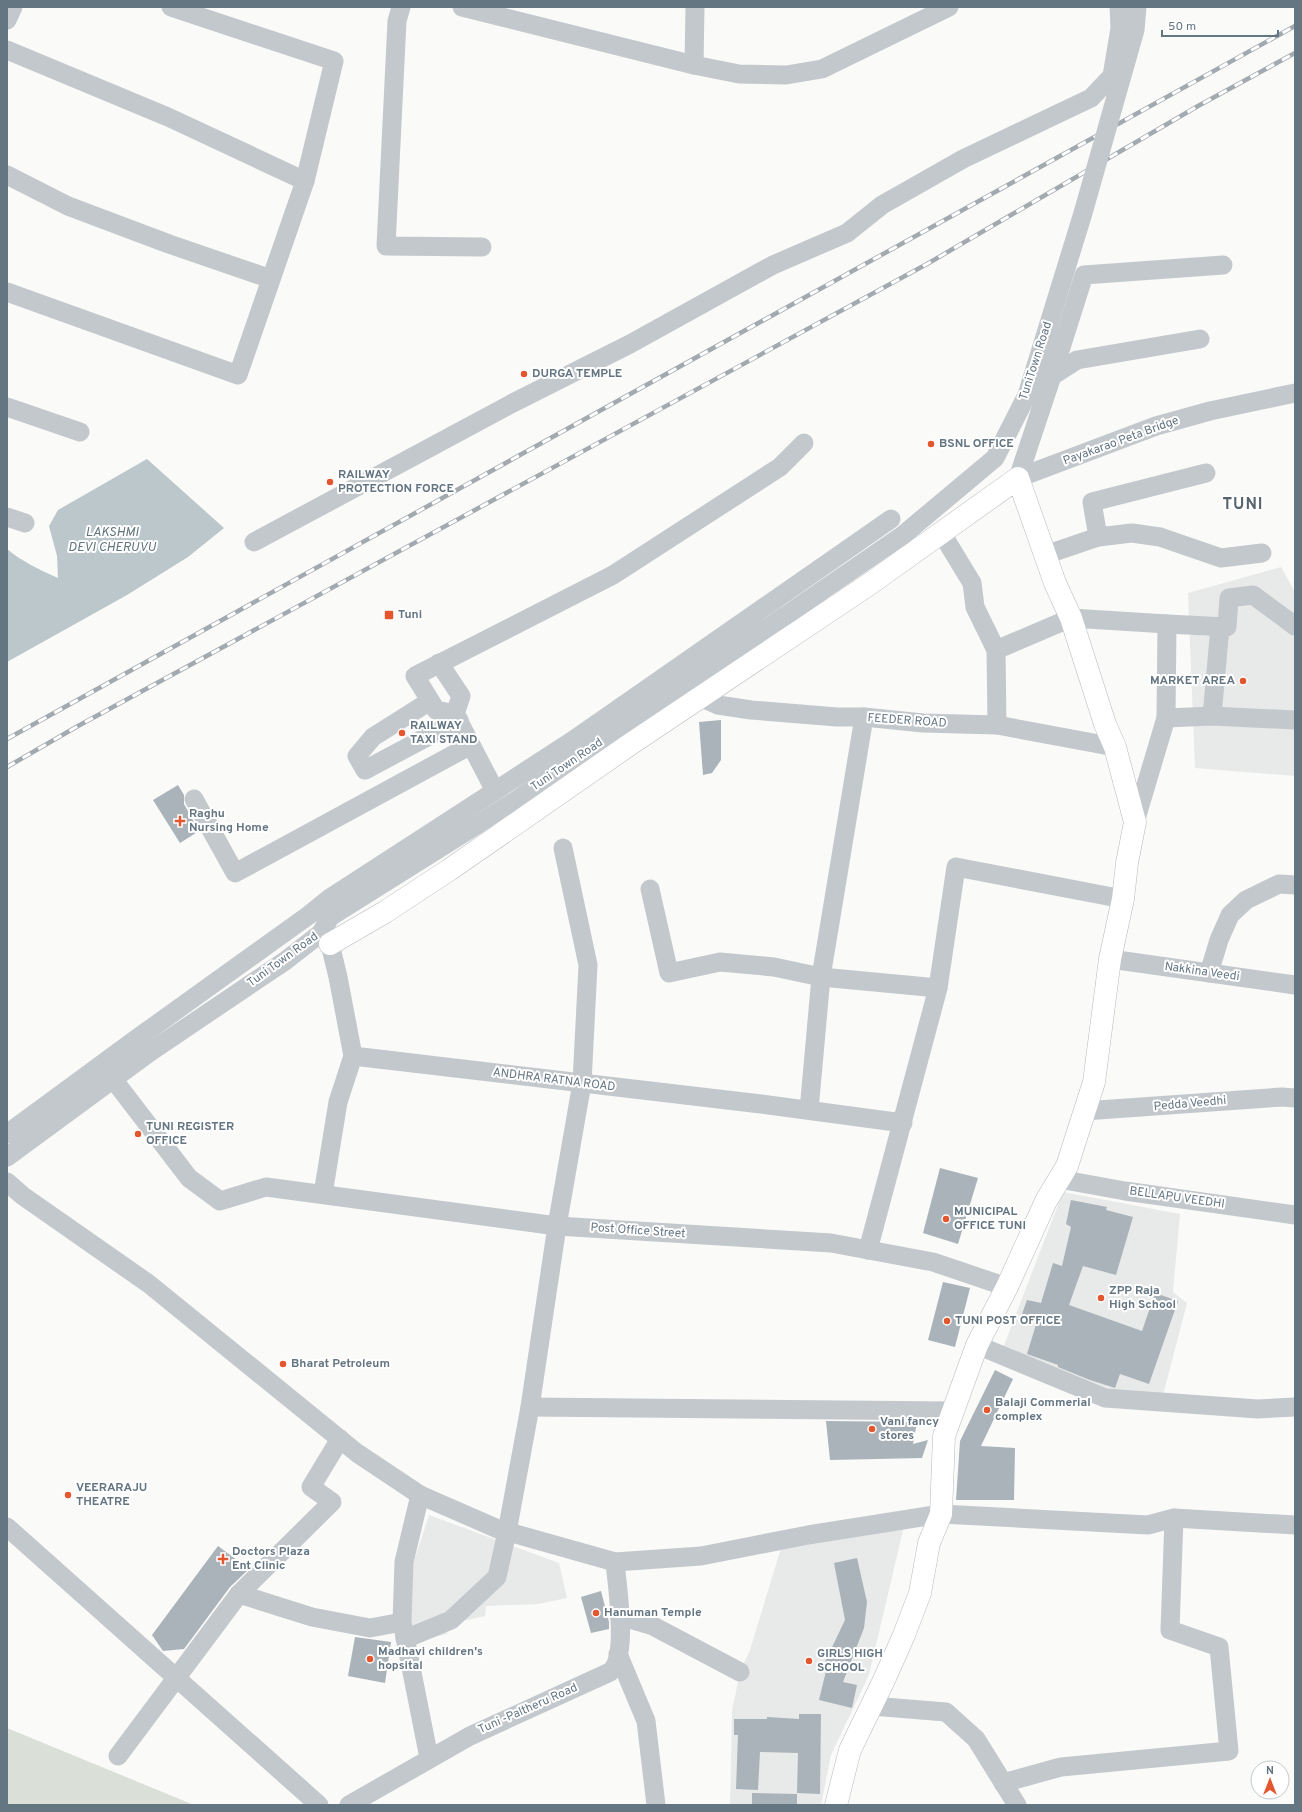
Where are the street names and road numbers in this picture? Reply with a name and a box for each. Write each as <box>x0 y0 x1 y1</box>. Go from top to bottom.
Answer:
street label: TuniTown Road <box>1016 320 1056 402</box>
street label: Payakarao Peta Bridge <box>1061 413 1181 469</box>
street label: FEEDER ROAD <box>867 710 947 732</box>
street label: Tuni Town Road <box>528 735 606 795</box>
street label: Tuni Town Road <box>244 929 322 991</box>
street label: Nakkina Veedi <box>1163 959 1241 985</box>
street label: ANDHRA RATNA ROAD <box>492 1065 616 1095</box>
street label: Pedda Veedhi <box>1153 1093 1227 1115</box>
street label: BELLAPU VEEDHI <box>1128 1183 1226 1213</box>
street label: Post Office Street <box>590 1220 686 1242</box>
street label: Tuni -Paltheru Road <box>476 1680 580 1738</box>

